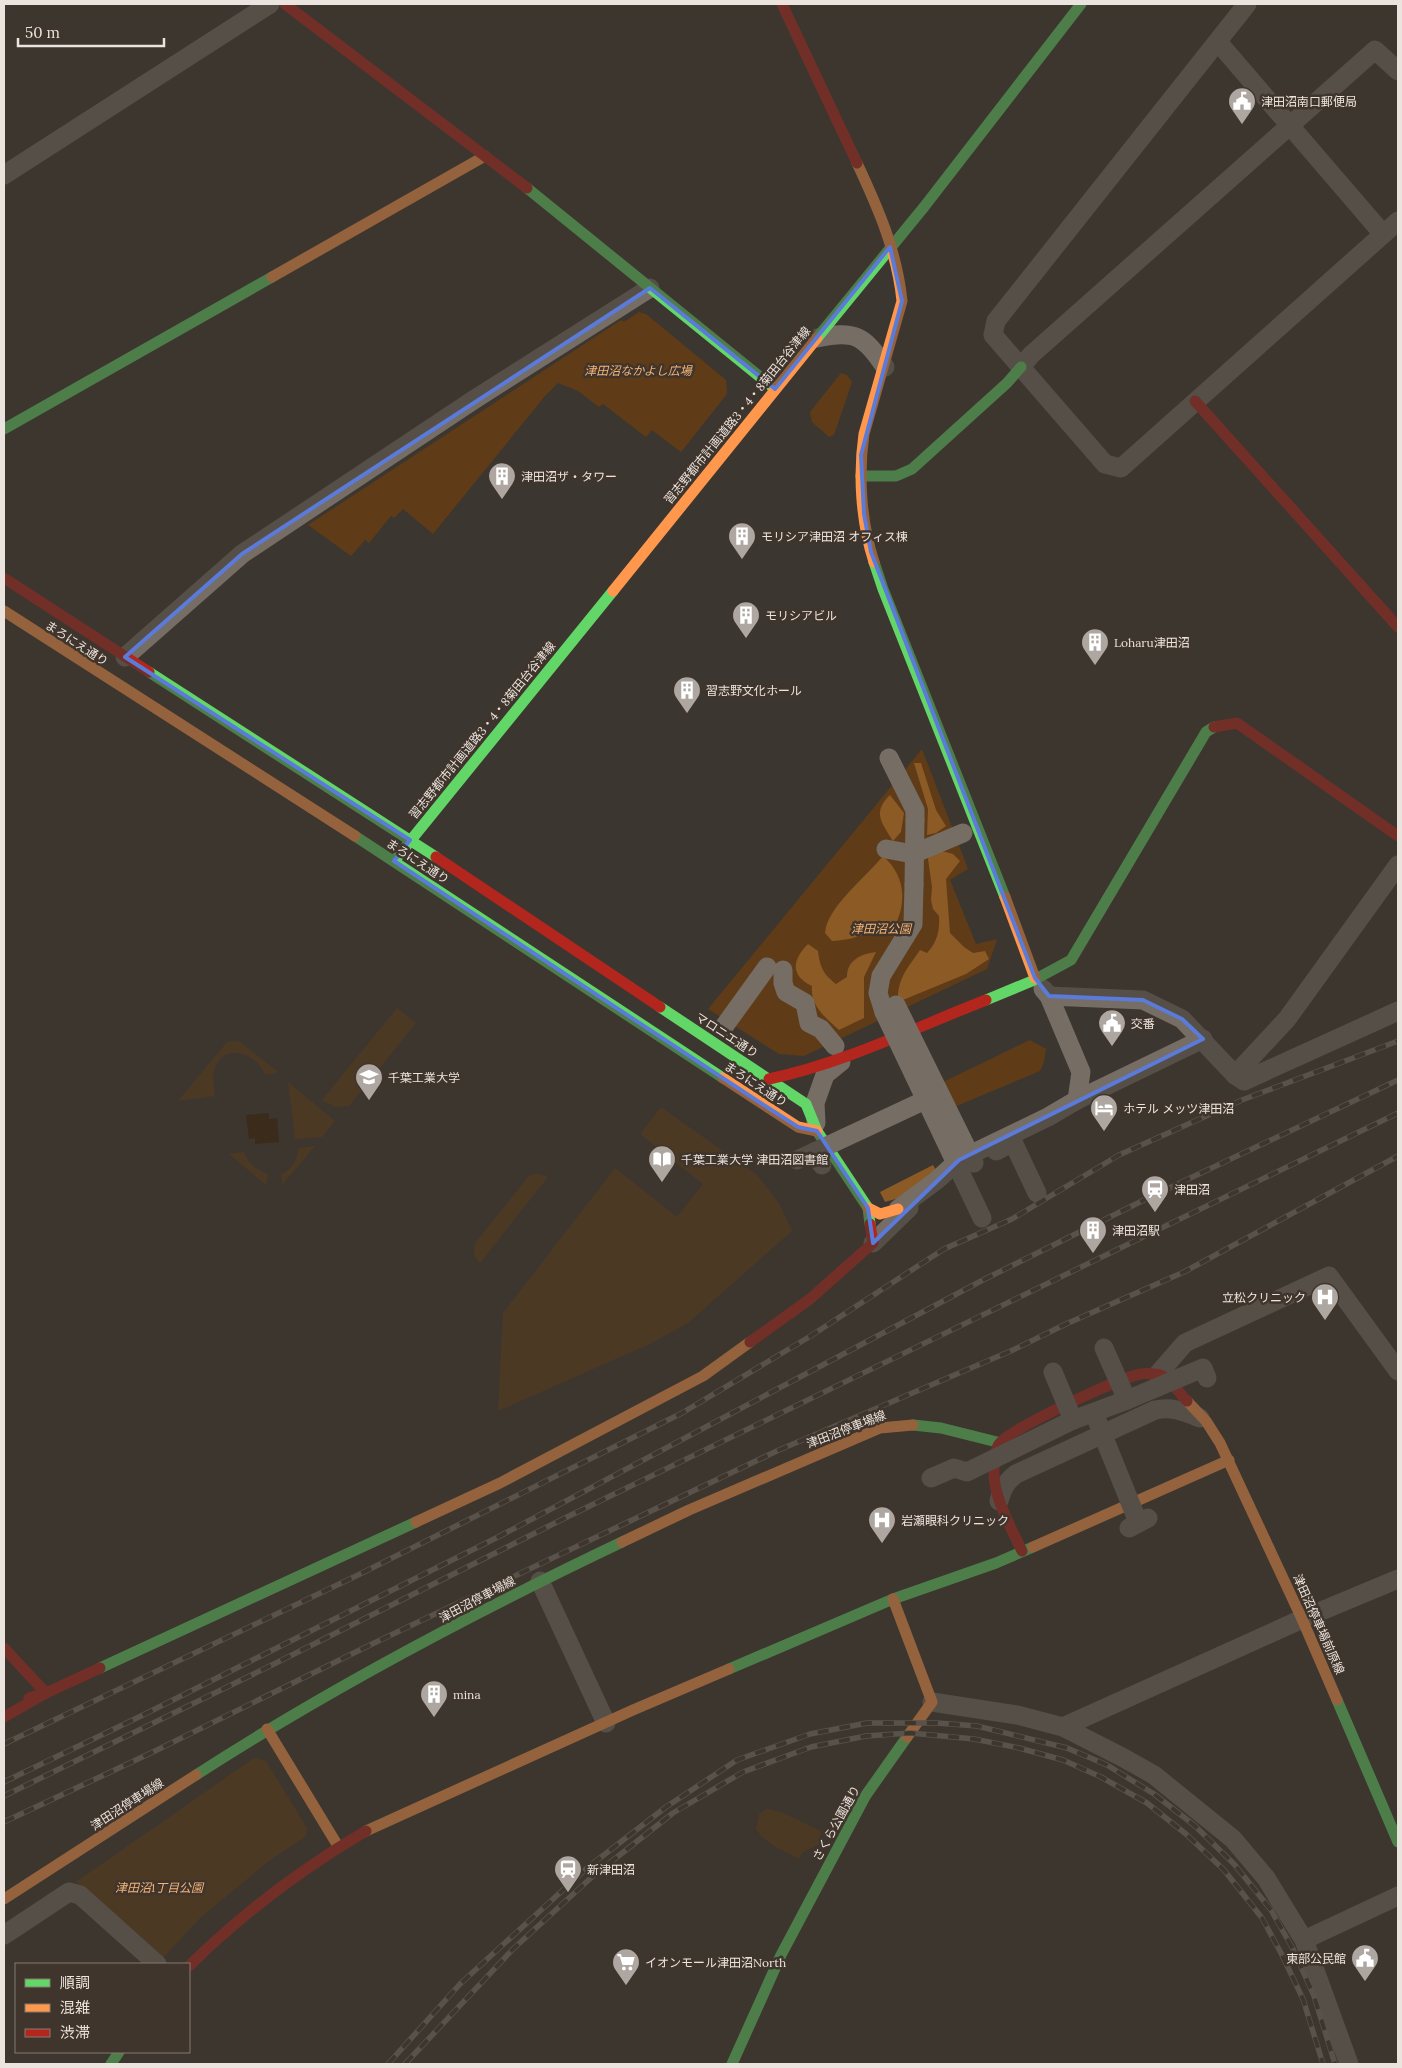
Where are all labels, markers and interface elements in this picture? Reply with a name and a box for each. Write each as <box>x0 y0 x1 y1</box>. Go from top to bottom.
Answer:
scale bar <box>18 15 164 47</box>
text: 50 m <box>25 23 60 42</box>
public building icon: 津田沼南口郵便局 <box>1227 86 1257 125</box>
place label: 津田沼南口郵便局 <box>1261 94 1357 109</box>
street label: 習志野都市計画道路3・4・8菊田台谷津線 <box>661 323 813 507</box>
park label: 津田沼なかよし広場 <box>584 363 694 378</box>
building icon: 津田沼ザ・タワー <box>487 461 517 500</box>
place label: 津田沼ザ・タワー <box>521 469 617 484</box>
building icon: モリシア津田沼 オフィス棟 <box>727 521 757 560</box>
place label: モリシア津田沼 オフィス棟 <box>761 529 908 544</box>
building icon: モリシアビル <box>731 600 761 639</box>
place label: モリシアビル <box>765 608 837 623</box>
street label: まろにえ通り <box>43 617 111 669</box>
building icon: Loharu津田沼 <box>1080 627 1110 666</box>
place label: Loharu津田沼 <box>1114 635 1190 650</box>
street label: 習志野都市計画道路3・4・8菊田台谷津線 <box>406 638 558 822</box>
building icon: 習志野文化ホール <box>672 675 702 714</box>
place label: 習志野文化ホール <box>706 683 802 698</box>
street label: まろにえ通り <box>384 835 452 887</box>
park label: 津田沼公園 <box>851 921 913 936</box>
public building icon: 交番 <box>1097 1008 1127 1047</box>
street label: マロニエ通り <box>693 1009 761 1061</box>
place label: 交番 <box>1131 1016 1155 1031</box>
street label: まろにえ通り <box>722 1058 790 1110</box>
school or university icon: 千葉工業大学 <box>354 1062 384 1101</box>
place label: 千葉工業大学 <box>388 1070 460 1085</box>
hotel icon: ホテル メッツ津田沼 <box>1089 1093 1119 1132</box>
place label: ホテル メッツ津田沼 <box>1123 1101 1234 1116</box>
library icon: 千葉工業大学 津田沼図書館 <box>647 1144 677 1183</box>
place label: 千葉工業大学 津田沼図書館 <box>681 1152 828 1167</box>
station icon: 津田沼 <box>1140 1174 1170 1213</box>
place label: 津田沼 <box>1174 1182 1210 1197</box>
building icon: 津田沼駅 <box>1078 1215 1108 1254</box>
place label: 津田沼駅 <box>1112 1223 1160 1238</box>
hospital icon: 立松クリニック <box>1310 1282 1340 1321</box>
place label: 立松クリニック <box>1222 1290 1306 1305</box>
street label: 津田沼停車場線 <box>804 1407 888 1451</box>
hospital icon: 岩瀬眼科クリニック <box>867 1505 897 1544</box>
place label: 岩瀬眼科クリニック <box>901 1513 1009 1528</box>
street label: 津田沼停車場前原線 <box>1290 1572 1348 1676</box>
street label: 津田沼停車場線 <box>436 1573 518 1625</box>
building icon: mina <box>419 1679 449 1718</box>
place label: mina <box>453 1687 481 1702</box>
street label: 津田沼停車場線 <box>88 1775 166 1833</box>
street label: さくら公園通り <box>809 1783 863 1863</box>
station icon: 新津田沼 <box>553 1854 583 1893</box>
place label: 新津田沼 <box>587 1862 635 1877</box>
park label: 津田沼1丁目公園 <box>115 1880 205 1895</box>
public building icon: 東部公民館 <box>1350 1943 1380 1982</box>
supermarket icon: イオンモール津田沼North <box>611 1947 641 1986</box>
place label: 東部公民館 <box>1286 1951 1346 1966</box>
place label: イオンモール津田沼North <box>645 1955 786 1970</box>
legend <box>15 1963 190 2053</box>
text: 順調 <box>60 1973 90 1992</box>
text: 混雑 <box>60 1998 90 2017</box>
text: 渋滞 <box>60 2023 90 2042</box>

